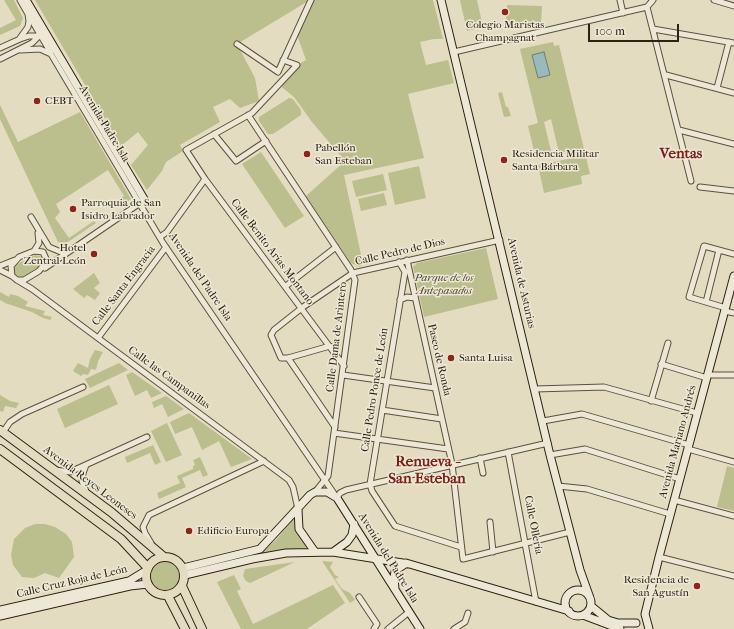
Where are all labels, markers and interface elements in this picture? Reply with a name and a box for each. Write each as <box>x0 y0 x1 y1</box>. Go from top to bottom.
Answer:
marker: Colegio Maristas Champagnat <box>500 7 510 17</box>
scale bar <box>590 16 681 42</box>
place label: Colegio Maristas Champagnat <box>466 18 544 44</box>
text: 100 m <box>595 24 625 38</box>
street label: Avenida Padre Isla <box>76 83 132 165</box>
place label: CEBT <box>45 94 74 108</box>
marker: CEBT <box>32 96 42 106</box>
place label: Pabellón San Esteban <box>315 141 372 167</box>
district label: Ventas <box>660 145 702 163</box>
place label: Residencia Militar Santa Bárbara <box>512 147 599 173</box>
marker: Pabellón San Esteban <box>302 149 312 159</box>
marker: Residencia Militar Santa Bárbara <box>499 155 509 165</box>
place label: Parroquia de San Isidro Labrador <box>81 196 161 222</box>
street label: Calle Benito Arias Montano <box>228 196 316 308</box>
marker: Parroquia de San Isidro Labrador <box>68 204 78 214</box>
street label: Avenida del Padre Isla <box>165 230 235 324</box>
street label: Calle Pedro de Dios <box>354 235 446 269</box>
street label: Avenida de Asturias <box>504 236 538 330</box>
place label: Hotel Zentral León <box>24 241 86 267</box>
street label: Calle Santa Engracia <box>90 243 158 329</box>
marker: Hotel Zentral León <box>89 249 99 259</box>
park label: Parque de los Antepasados <box>415 271 473 297</box>
street label: Calle Dama de Arintero <box>324 281 350 393</box>
street label: Paseo de Ronda <box>424 323 454 397</box>
street label: Calle Pedro Ponce de León <box>359 327 391 453</box>
street label: Calle las Campanillas <box>125 344 213 412</box>
place label: Santa Luisa <box>459 351 513 365</box>
marker: Santa Luisa <box>446 353 456 363</box>
street label: Avenida Mariano Andrés <box>657 384 699 500</box>
street label: Avenida Reyes Leoneses <box>40 443 140 523</box>
district label: Renueva - San Esteban <box>388 453 466 488</box>
street label: Calle Ollería <box>521 495 545 555</box>
street label: Avenida del Padre Isla <box>355 510 421 606</box>
place label: Edificio Europa <box>197 524 269 538</box>
marker: Edificio Europa <box>184 526 194 536</box>
street label: Calle Cruz Roja de León <box>15 563 129 601</box>
place label: Residencia de San Agustín <box>624 573 689 599</box>
marker: Residencia de San Agustín <box>692 581 702 591</box>

